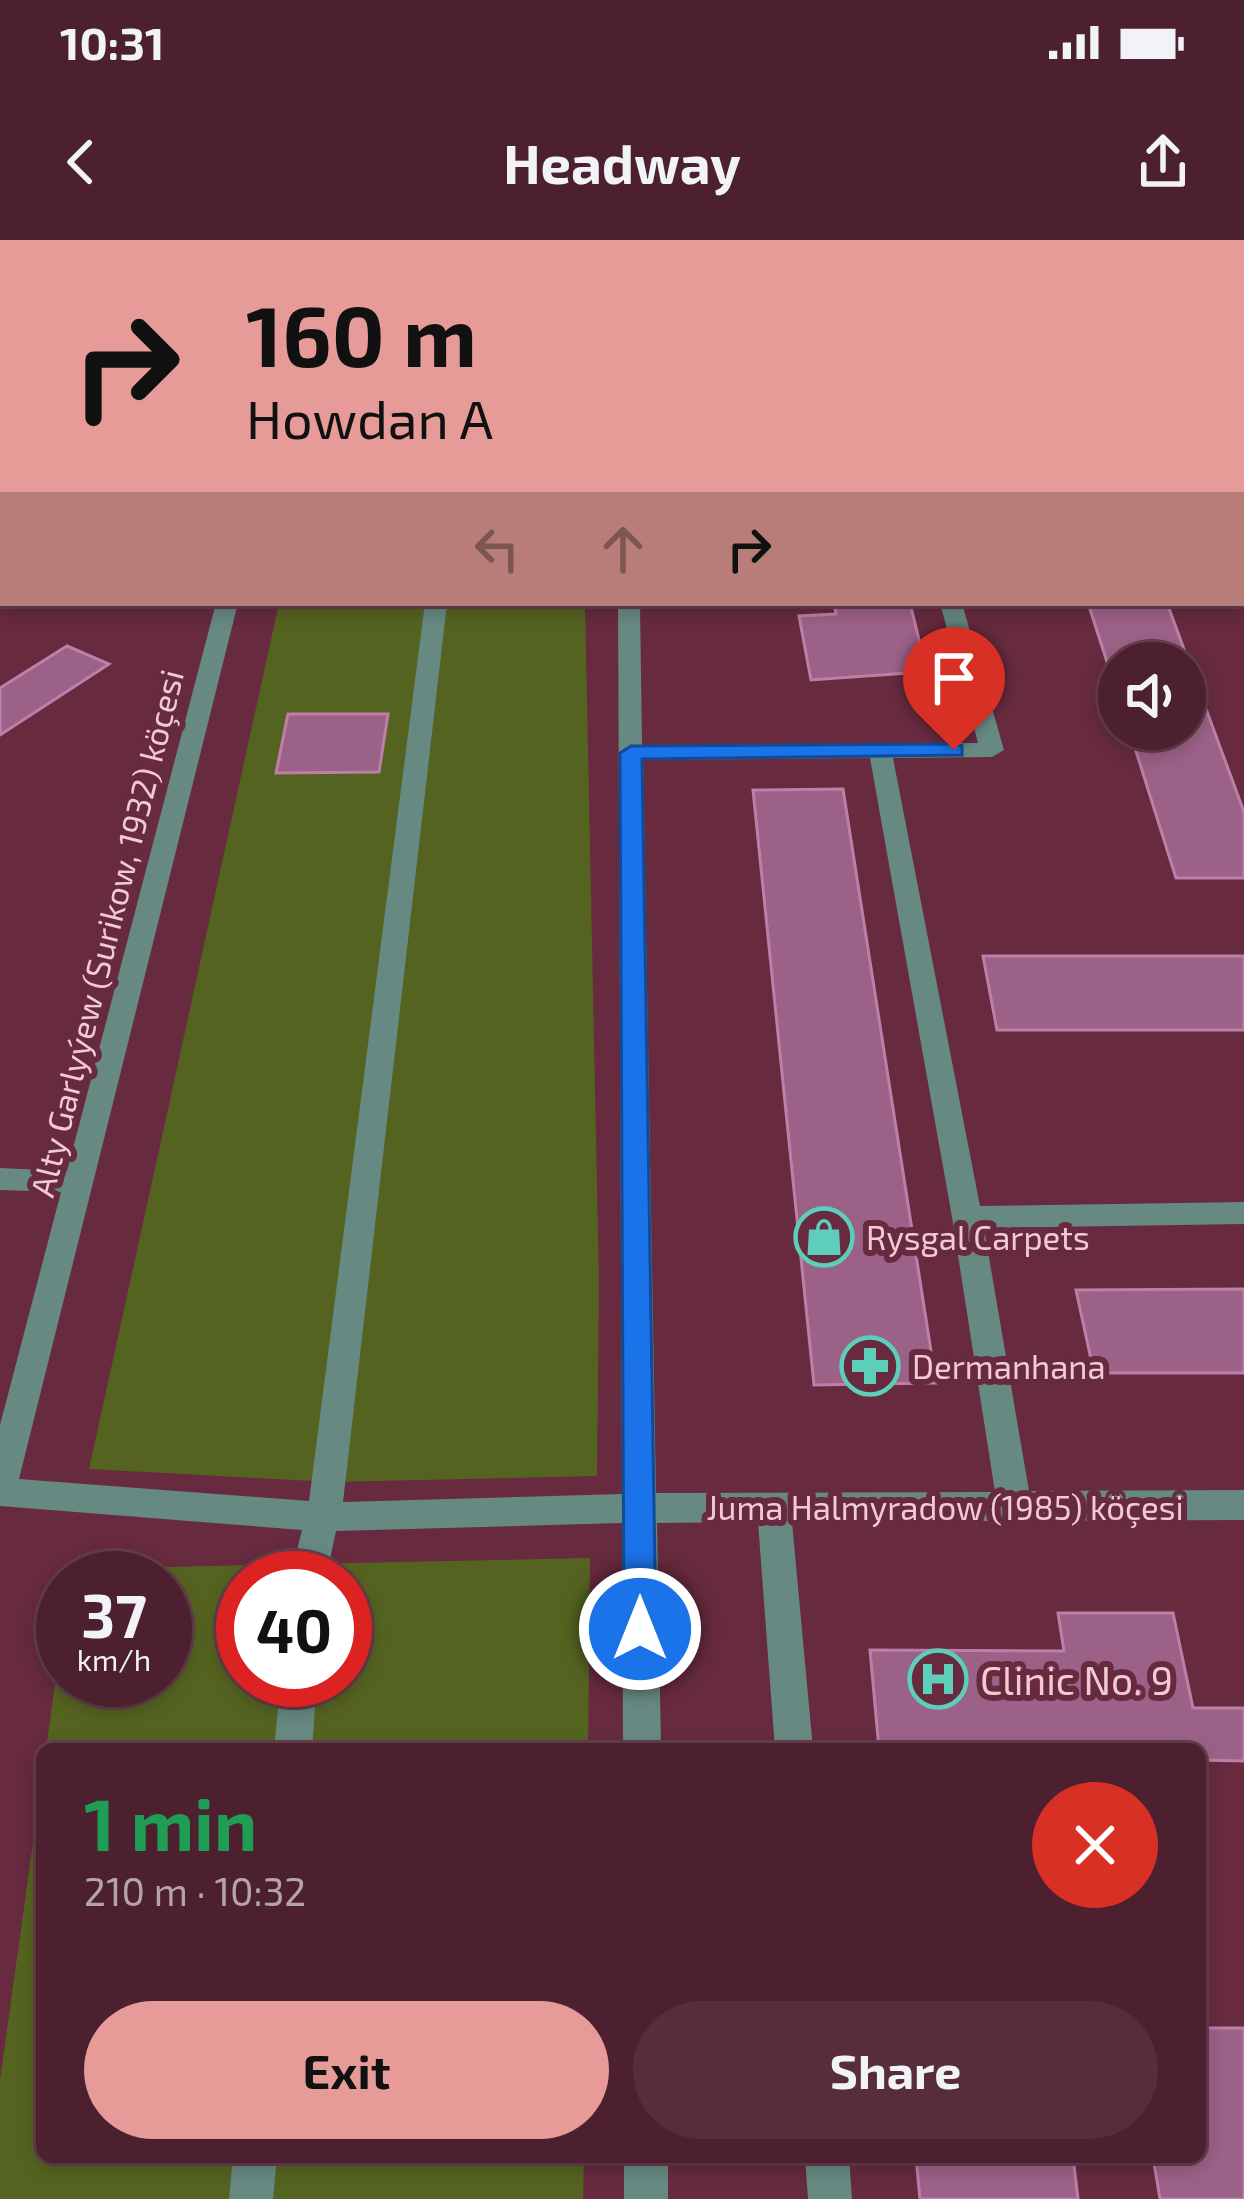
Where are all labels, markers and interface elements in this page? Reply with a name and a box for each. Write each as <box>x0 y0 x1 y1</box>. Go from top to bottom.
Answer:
text: 10:31 <box>60 15 164 69</box>
icon: back <box>48 129 114 195</box>
icon: share <box>1130 129 1196 195</box>
text: Headway <box>503 130 741 195</box>
text: 160 m <box>246 283 477 384</box>
icon: right <box>48 288 204 444</box>
text: Howdan A <box>246 385 493 450</box>
icon: left <box>464 516 530 582</box>
icon: ahead <box>590 516 656 582</box>
icon: right <box>716 516 782 582</box>
pin <box>903 627 1005 750</box>
map controls <box>1098 642 1206 750</box>
button: sound <box>1098 642 1206 750</box>
icon: arrive <box>921 645 987 711</box>
street label: Alty Garlyýew (Surikow, 1932) köçesi <box>21 665 193 1201</box>
shop icon: Rysgal Carpets <box>793 1206 855 1268</box>
place label: Rysgal Carpets <box>866 1217 1090 1257</box>
pharmacy icon: Dermanhana <box>839 1335 901 1397</box>
place label: Dermanhana <box>912 1346 1106 1386</box>
street label: Juma Halmyradow (1985) köçesi <box>706 1487 1184 1529</box>
speed limit sign: 40 <box>216 1551 372 1707</box>
position arrow <box>577 1566 703 1692</box>
text: 37 <box>81 1578 147 1650</box>
text: km/h <box>77 1641 151 1677</box>
hospital icon: Clinic No. 9 <box>907 1648 969 1710</box>
place label: Clinic No. 9 <box>980 1656 1173 1703</box>
text: 1 min <box>84 1779 257 1865</box>
button: close <box>1032 1782 1158 1908</box>
text: 210 m · 10:32 <box>84 1867 306 1914</box>
button: Exit <box>84 2001 609 2139</box>
button: Share <box>633 2001 1158 2139</box>

